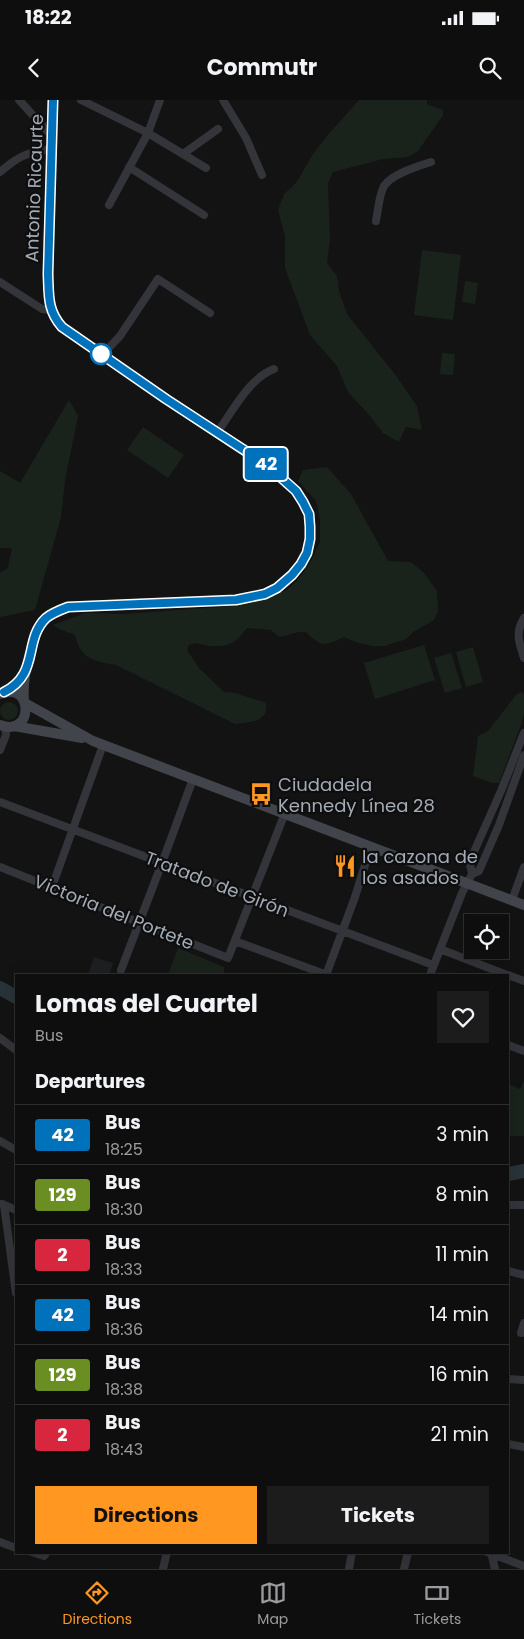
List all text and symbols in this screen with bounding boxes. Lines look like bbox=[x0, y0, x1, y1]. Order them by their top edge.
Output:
text: 18:22 bbox=[25, 4, 72, 31]
text: Commutr bbox=[207, 52, 317, 83]
icon: back bbox=[20, 54, 48, 82]
icon: search bbox=[476, 54, 504, 82]
street label: Antonio Ricaurte bbox=[19, 113, 49, 263]
unlabelled marker bbox=[90, 343, 112, 365]
line badge: 42 bbox=[244, 448, 288, 480]
text: 42 bbox=[255, 451, 277, 476]
place label: Ciudadela Kennedy Línea 28 bbox=[278, 772, 435, 818]
bus stop icon: Ciudadela Kennedy Línea 28 bbox=[248, 781, 274, 807]
place label: la cazona de los asados bbox=[362, 844, 478, 890]
street label: Tratado de Girón bbox=[141, 845, 293, 923]
restaurant icon: la cazona de los asados bbox=[332, 853, 358, 879]
street label: Victoria del Portete bbox=[30, 869, 198, 955]
map controls bbox=[464, 914, 509, 959]
button: locate bbox=[464, 914, 509, 959]
text: Lomas del Cuartel bbox=[35, 987, 258, 1020]
button: heart bbox=[437, 991, 489, 1043]
text: Bus bbox=[35, 1024, 63, 1047]
text: Departures bbox=[35, 1068, 145, 1095]
text: Bus bbox=[105, 1109, 141, 1136]
text: 3 min bbox=[436, 1121, 489, 1148]
text: 42 bbox=[51, 1122, 74, 1147]
text: 18:25 bbox=[105, 1138, 143, 1161]
text: Bus bbox=[105, 1169, 141, 1196]
text: 8 min bbox=[436, 1181, 489, 1208]
text: 129 bbox=[48, 1182, 77, 1207]
text: 18:30 bbox=[105, 1198, 143, 1221]
text: Bus bbox=[105, 1229, 141, 1256]
text: 11 min bbox=[435, 1241, 489, 1268]
text: 2 bbox=[57, 1242, 68, 1267]
text: 18:33 bbox=[105, 1258, 142, 1281]
text: Bus bbox=[105, 1289, 141, 1316]
text: 14 min bbox=[429, 1301, 489, 1328]
text: 42 bbox=[51, 1302, 74, 1327]
text: 18:36 bbox=[105, 1318, 143, 1341]
text: Bus bbox=[105, 1349, 141, 1376]
text: 16 min bbox=[429, 1361, 489, 1388]
text: 129 bbox=[48, 1362, 77, 1387]
text: 18:38 bbox=[105, 1378, 143, 1401]
text: Bus bbox=[105, 1409, 141, 1436]
text: 21 min bbox=[431, 1421, 489, 1448]
text: 2 bbox=[57, 1422, 68, 1447]
text: 18:43 bbox=[105, 1438, 143, 1461]
button: Directions bbox=[35, 1486, 257, 1544]
button: Tickets bbox=[267, 1486, 489, 1544]
tab: Directions bbox=[63, 1579, 132, 1630]
tab: Map bbox=[257, 1579, 288, 1630]
tab: Tickets bbox=[414, 1579, 461, 1630]

